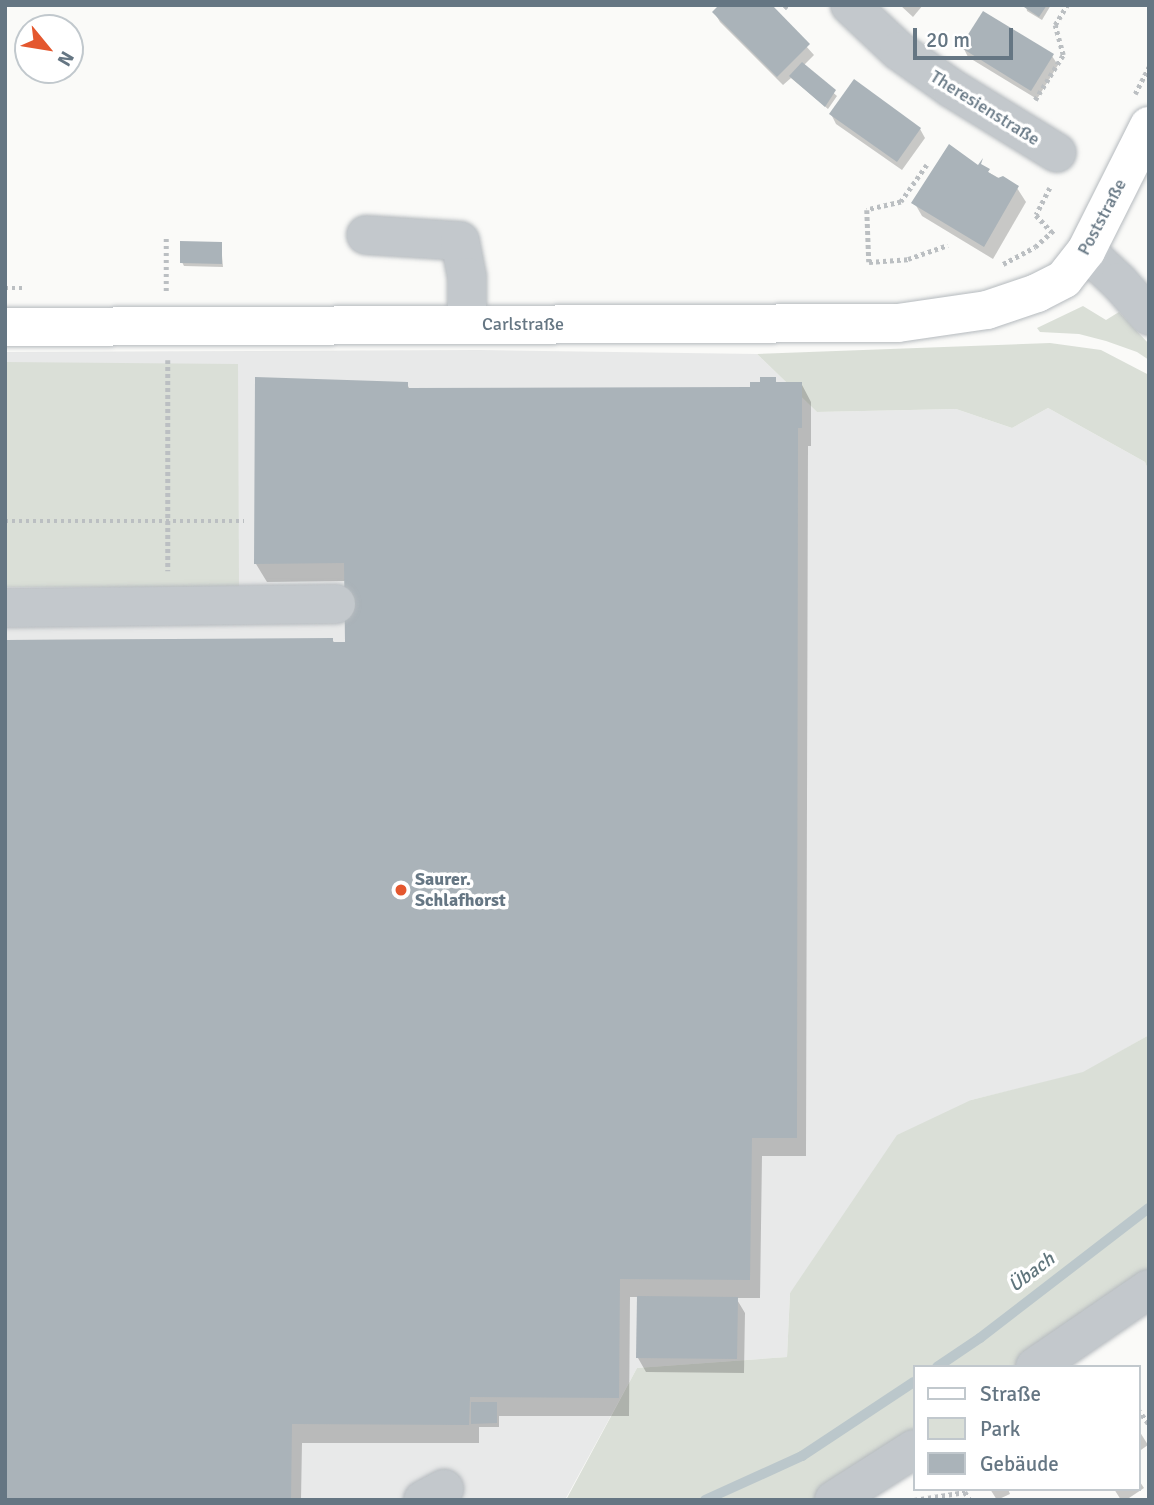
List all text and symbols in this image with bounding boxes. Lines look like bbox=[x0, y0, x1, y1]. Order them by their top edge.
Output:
north arrow bbox=[14, 14, 84, 84]
scale bar bbox=[916, 14, 1016, 58]
text: 20 m bbox=[926, 27, 970, 53]
text: N bbox=[52, 47, 79, 70]
street label: Theresienstraße bbox=[926, 66, 1044, 150]
street label: Poststraße bbox=[1073, 175, 1131, 259]
street label: Carlstraße bbox=[482, 313, 564, 335]
place label: Saurer. Schlafhorst bbox=[415, 869, 506, 912]
marker: Saurer. Schlafhorst bbox=[393, 882, 409, 898]
water label: Übach bbox=[1005, 1248, 1059, 1298]
legend bbox=[912, 1365, 1140, 1491]
text: Straße bbox=[980, 1381, 1041, 1407]
text: Park bbox=[980, 1416, 1020, 1442]
text: Gebäude bbox=[980, 1451, 1059, 1477]

